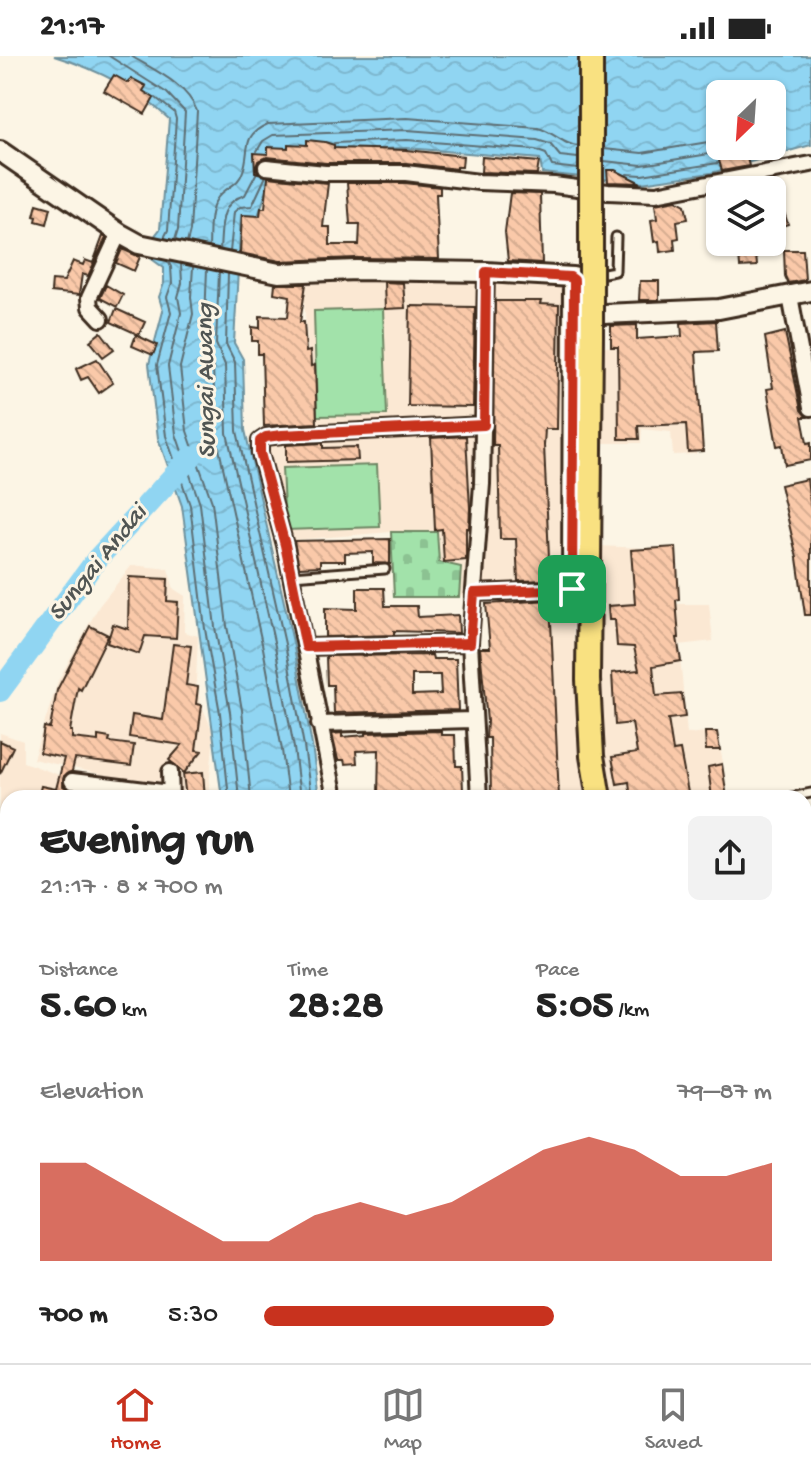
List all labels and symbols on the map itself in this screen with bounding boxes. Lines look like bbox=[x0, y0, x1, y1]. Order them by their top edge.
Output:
north arrow bbox=[706, 80, 786, 160]
water label: Sungai Awang bbox=[191, 301, 225, 459]
water label: Sungai Andai bbox=[43, 497, 157, 628]
pin bbox=[538, 555, 606, 623]

